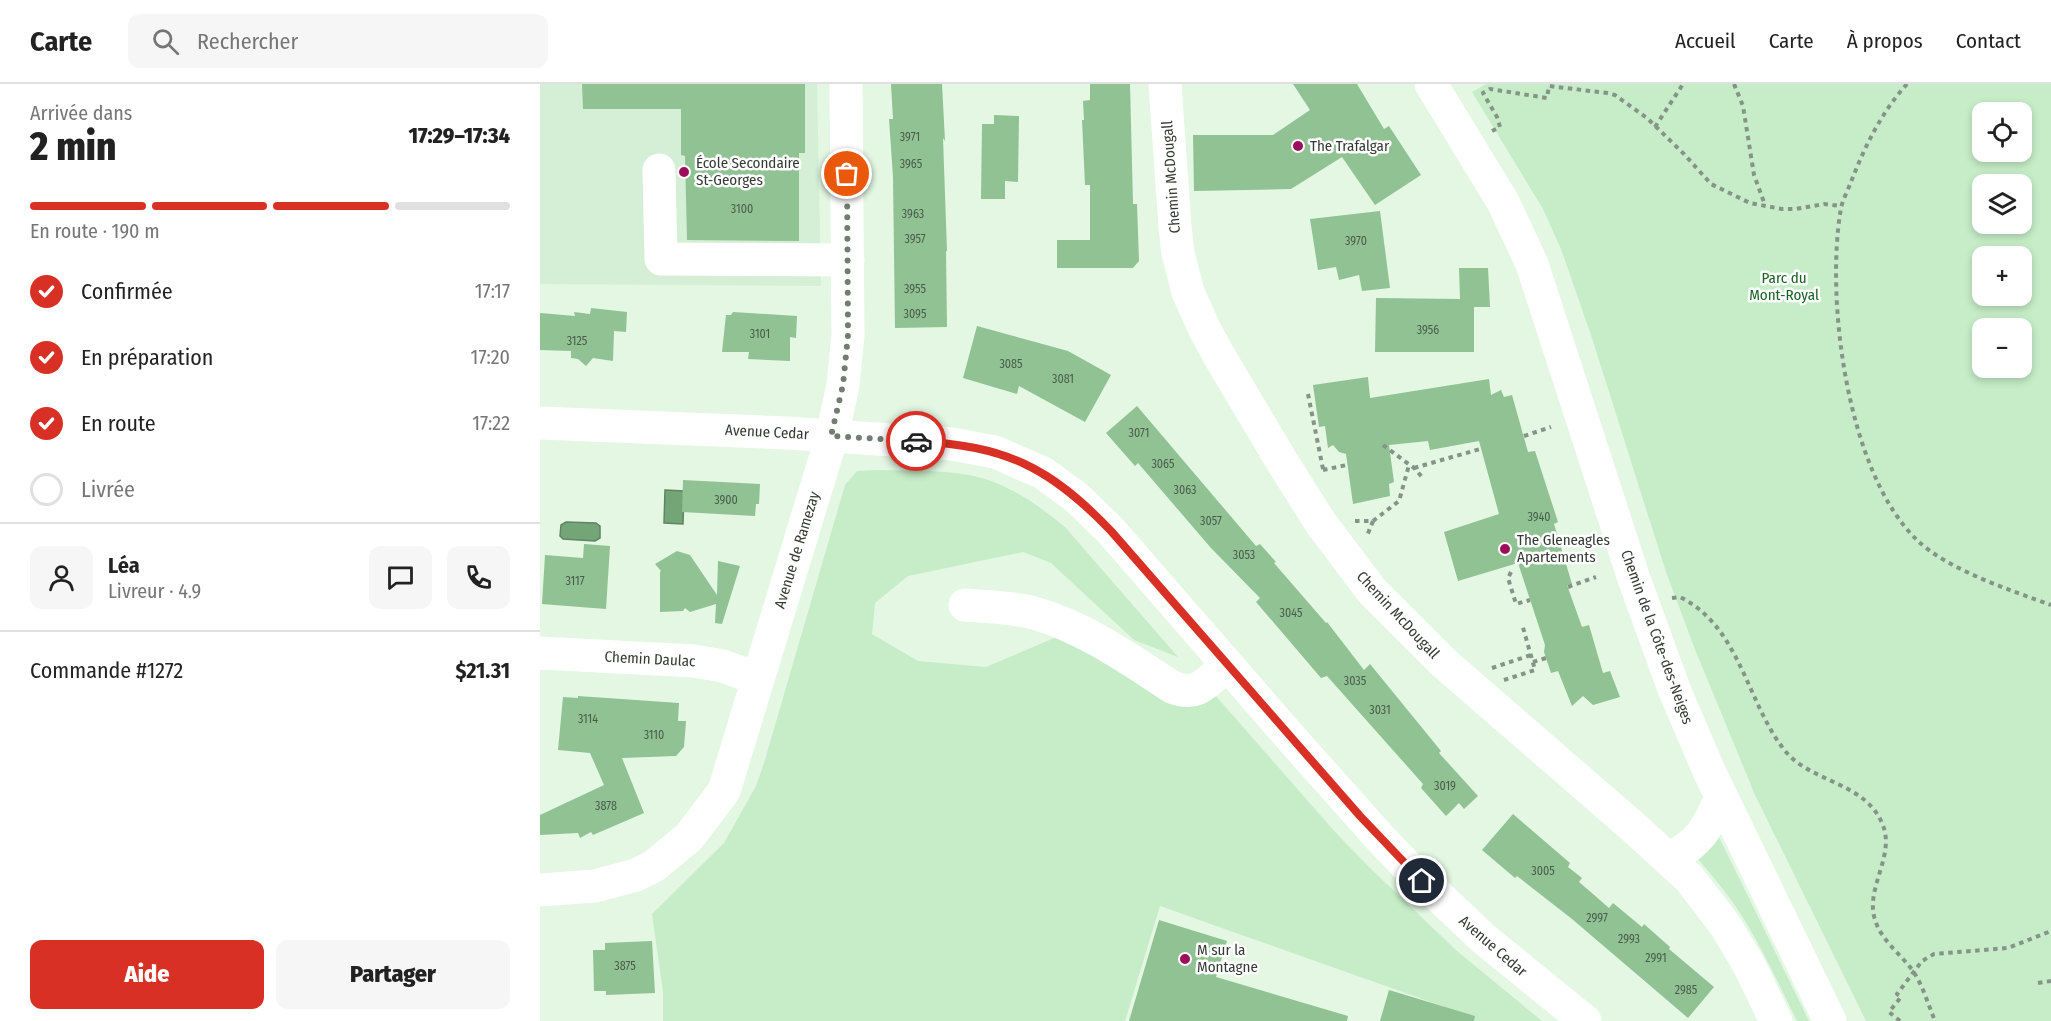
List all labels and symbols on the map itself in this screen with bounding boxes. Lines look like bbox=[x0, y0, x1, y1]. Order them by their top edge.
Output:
street label: Chemin McDougall bbox=[1158, 120, 1184, 234]
house number: 3971 bbox=[900, 130, 920, 144]
place label: The Trafalgar bbox=[1310, 137, 1390, 155]
marker: The Trafalgar bbox=[1291, 139, 1305, 153]
pin bbox=[821, 148, 872, 199]
place label: École Secondaire St-Georges bbox=[696, 154, 800, 189]
house number: 3965 bbox=[900, 157, 923, 171]
marker: École Secondaire St-Georges bbox=[677, 165, 691, 179]
house number: 3100 bbox=[731, 202, 753, 216]
house number: 3963 bbox=[902, 207, 924, 221]
house number: 3957 bbox=[904, 232, 926, 246]
house number: 3970 bbox=[1345, 234, 1367, 248]
park label: Parc du Mont-Royal bbox=[1749, 269, 1819, 304]
house number: 3955 bbox=[904, 282, 927, 296]
house number: 3095 bbox=[904, 307, 927, 321]
house number: 3956 bbox=[1417, 323, 1439, 337]
house number: 3101 bbox=[750, 327, 770, 341]
house number: 3125 bbox=[567, 334, 588, 348]
house number: 3085 bbox=[999, 357, 1023, 371]
house number: 3081 bbox=[1052, 372, 1074, 386]
courier bbox=[886, 411, 946, 471]
street label: Avenue Cedar bbox=[725, 421, 810, 443]
house number: 3071 bbox=[1129, 426, 1149, 440]
house number: 3065 bbox=[1151, 457, 1175, 471]
house number: 3063 bbox=[1174, 483, 1196, 497]
street label: Avenue de Ramezay bbox=[771, 489, 823, 611]
house number: 3900 bbox=[714, 493, 738, 507]
house number: 3940 bbox=[1527, 510, 1551, 524]
house number: 3057 bbox=[1200, 514, 1222, 528]
place label: The Gleneagles Apartements bbox=[1517, 531, 1610, 566]
marker: The Gleneagles Apartements bbox=[1498, 542, 1512, 556]
street label: Chemin de la Côte-des-Neiges bbox=[1617, 547, 1697, 727]
house number: 3053 bbox=[1233, 548, 1255, 562]
street label: Chemin McDougall bbox=[1353, 568, 1443, 662]
house number: 3117 bbox=[565, 574, 585, 588]
house number: 3045 bbox=[1280, 606, 1303, 620]
street label: Chemin Daulac bbox=[604, 648, 696, 670]
house number: 3035 bbox=[1344, 674, 1367, 688]
house number: 3031 bbox=[1369, 703, 1391, 717]
house number: 3114 bbox=[578, 712, 598, 726]
house number: 3110 bbox=[644, 728, 664, 742]
house number: 3019 bbox=[1434, 779, 1456, 793]
house number: 3878 bbox=[595, 799, 617, 813]
pin bbox=[1396, 855, 1447, 906]
house number: 3005 bbox=[1531, 864, 1555, 878]
house number: 2997 bbox=[1586, 911, 1608, 925]
street label: Avenue Cedar bbox=[1455, 912, 1531, 981]
house number: 2993 bbox=[1618, 932, 1640, 946]
place label: M sur la Montagne bbox=[1197, 941, 1258, 976]
house number: 2991 bbox=[1645, 951, 1667, 965]
marker: M sur la Montagne bbox=[1178, 952, 1192, 966]
house number: 3875 bbox=[614, 959, 636, 973]
house number: 2985 bbox=[1675, 983, 1698, 997]

